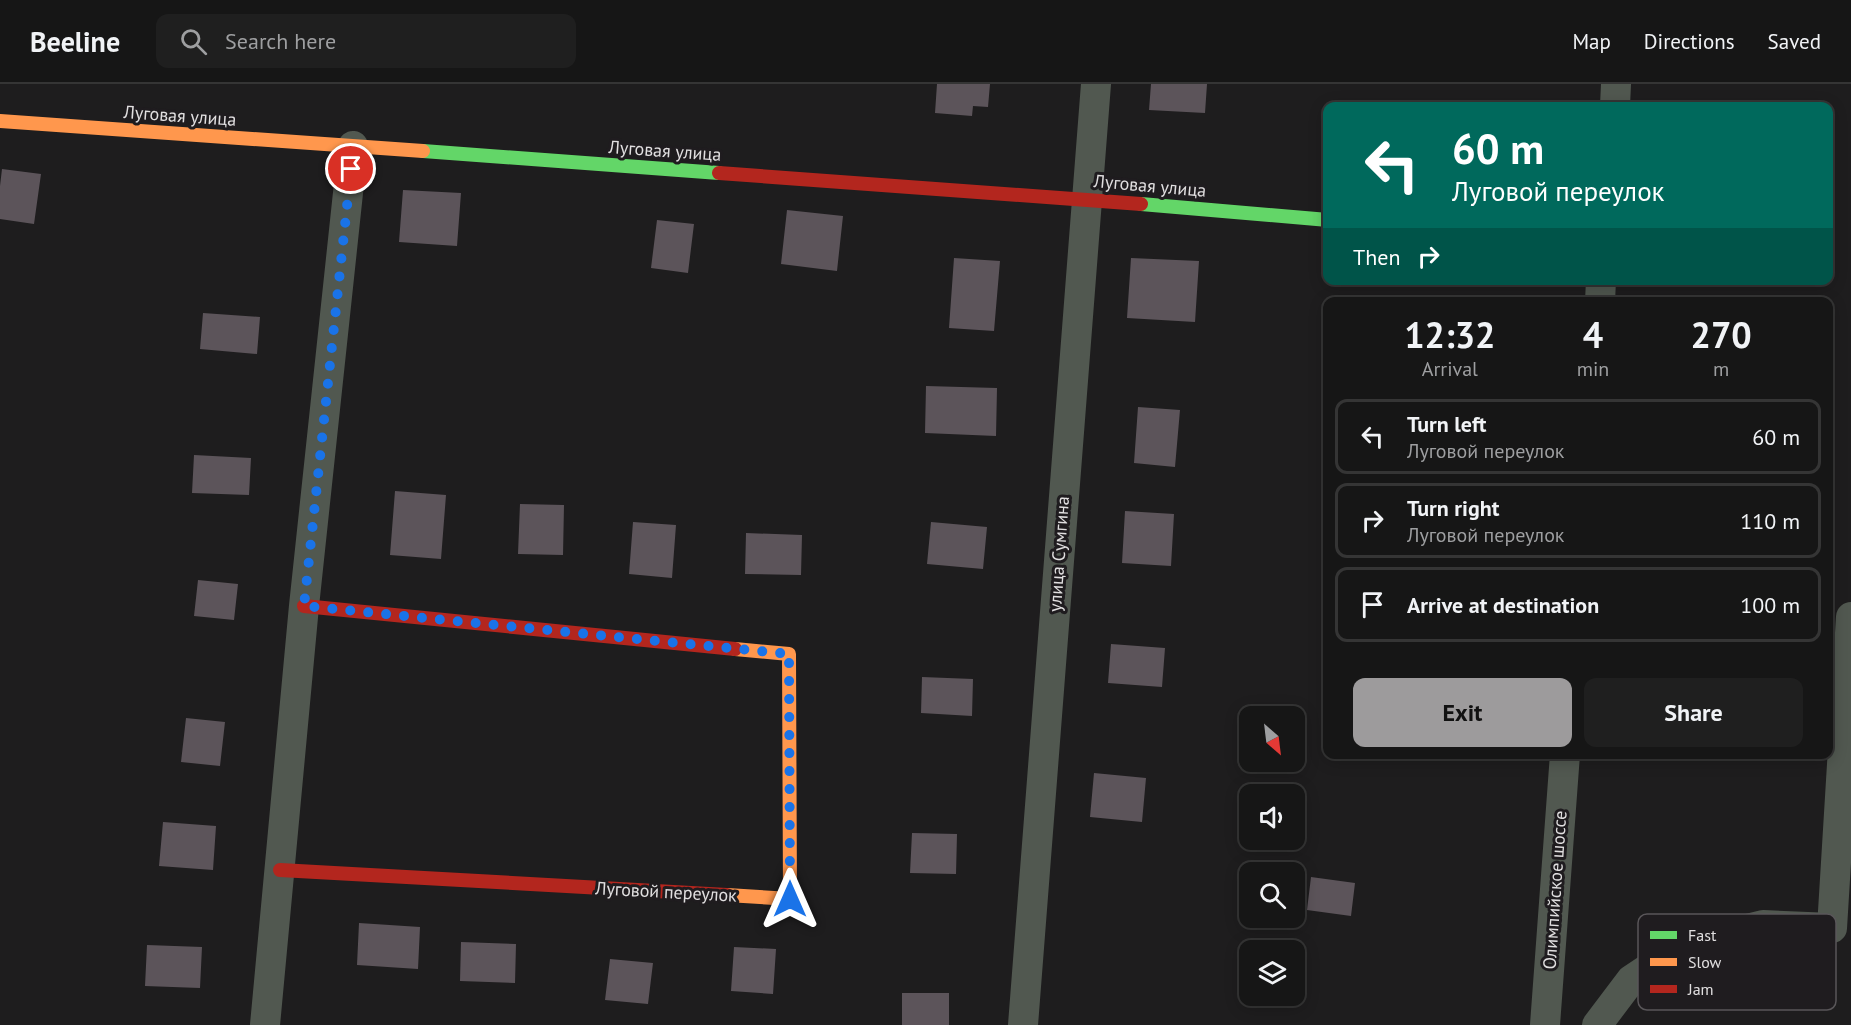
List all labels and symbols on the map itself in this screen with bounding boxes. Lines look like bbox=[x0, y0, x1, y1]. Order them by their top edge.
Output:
street label: Луговая улица bbox=[122, 100, 237, 131]
street label: Луговая улица bbox=[607, 135, 722, 166]
pin bbox=[325, 143, 376, 194]
street label: Луговая улица bbox=[1092, 169, 1207, 202]
street label: улица Сумгина bbox=[1043, 495, 1074, 613]
north arrow bbox=[1239, 706, 1305, 772]
street label: Олимпийское шоссе bbox=[1537, 810, 1572, 970]
position arrow bbox=[758, 867, 822, 931]
street label: Луговой переулок bbox=[594, 876, 738, 907]
legend bbox=[1638, 914, 1836, 1010]
text: Fast bbox=[1688, 925, 1717, 945]
text: Slow bbox=[1688, 952, 1722, 972]
text: Jam bbox=[1687, 979, 1714, 999]

